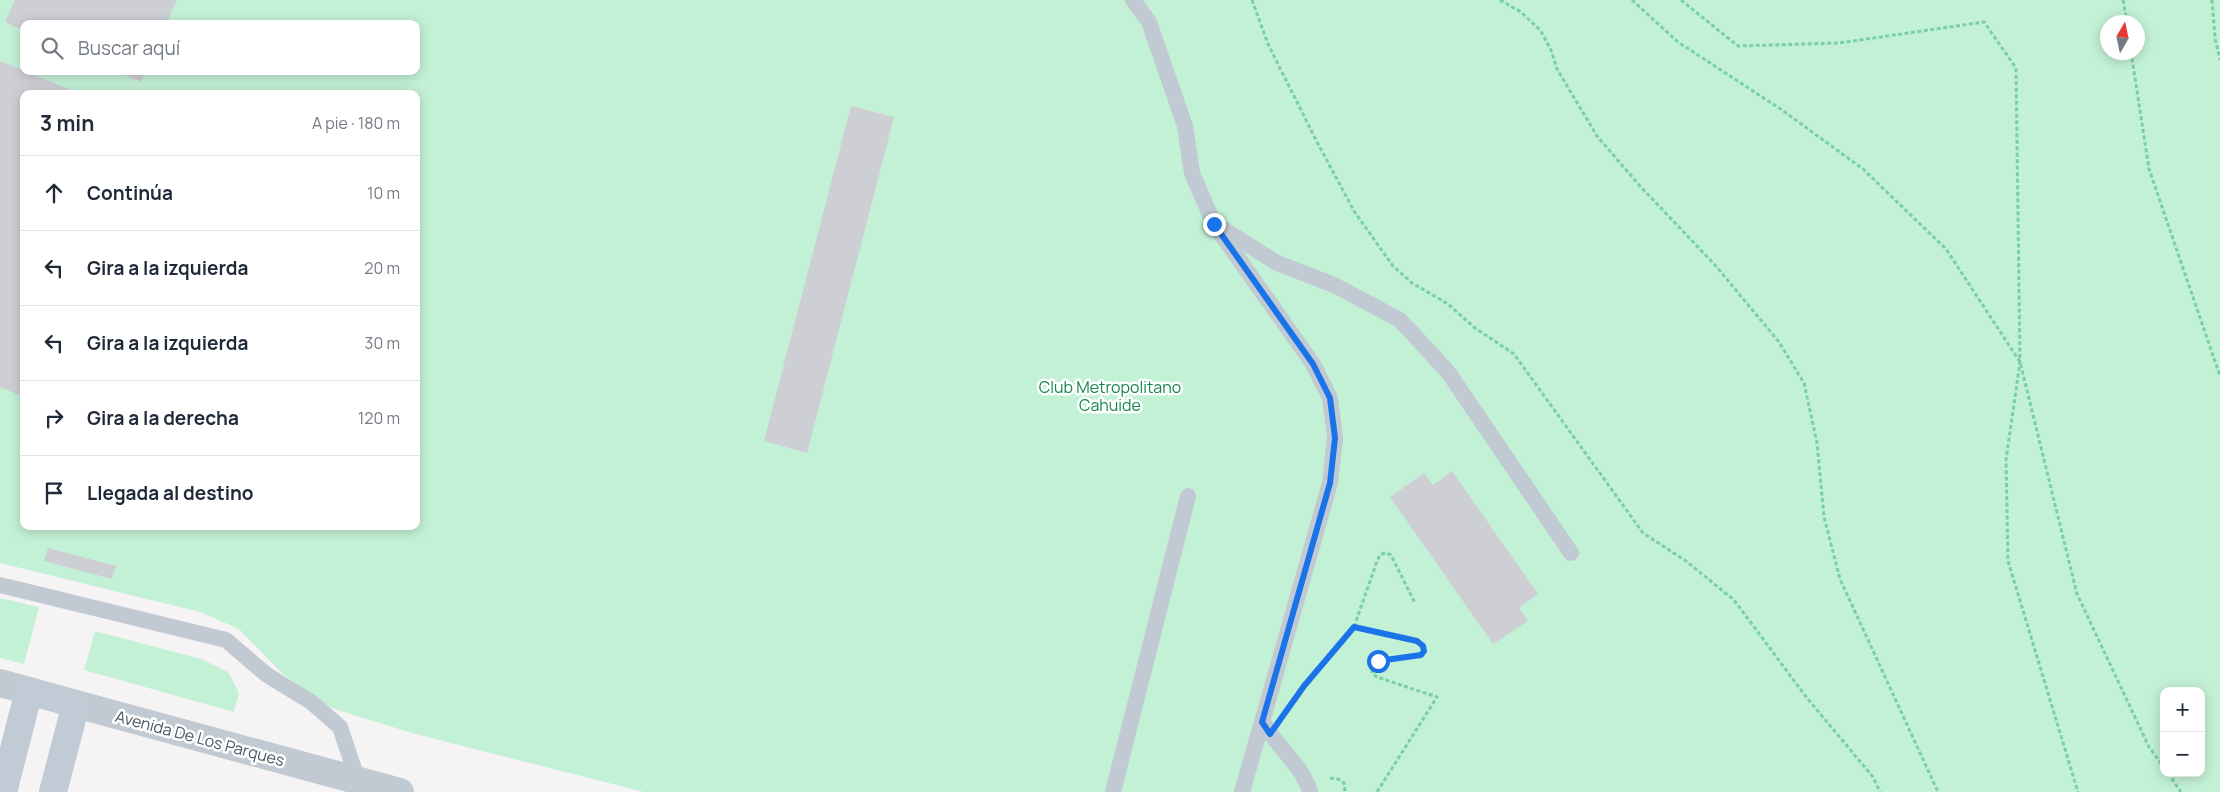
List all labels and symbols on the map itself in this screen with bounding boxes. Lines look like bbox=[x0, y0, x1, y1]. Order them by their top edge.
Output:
north arrow bbox=[2100, 15, 2145, 60]
route end bbox=[1203, 213, 1226, 236]
park label: Club Metropolitano Cahuide bbox=[1039, 376, 1181, 416]
route start bbox=[1367, 650, 1390, 673]
street label: Avenida De Los Parques bbox=[113, 705, 287, 771]

